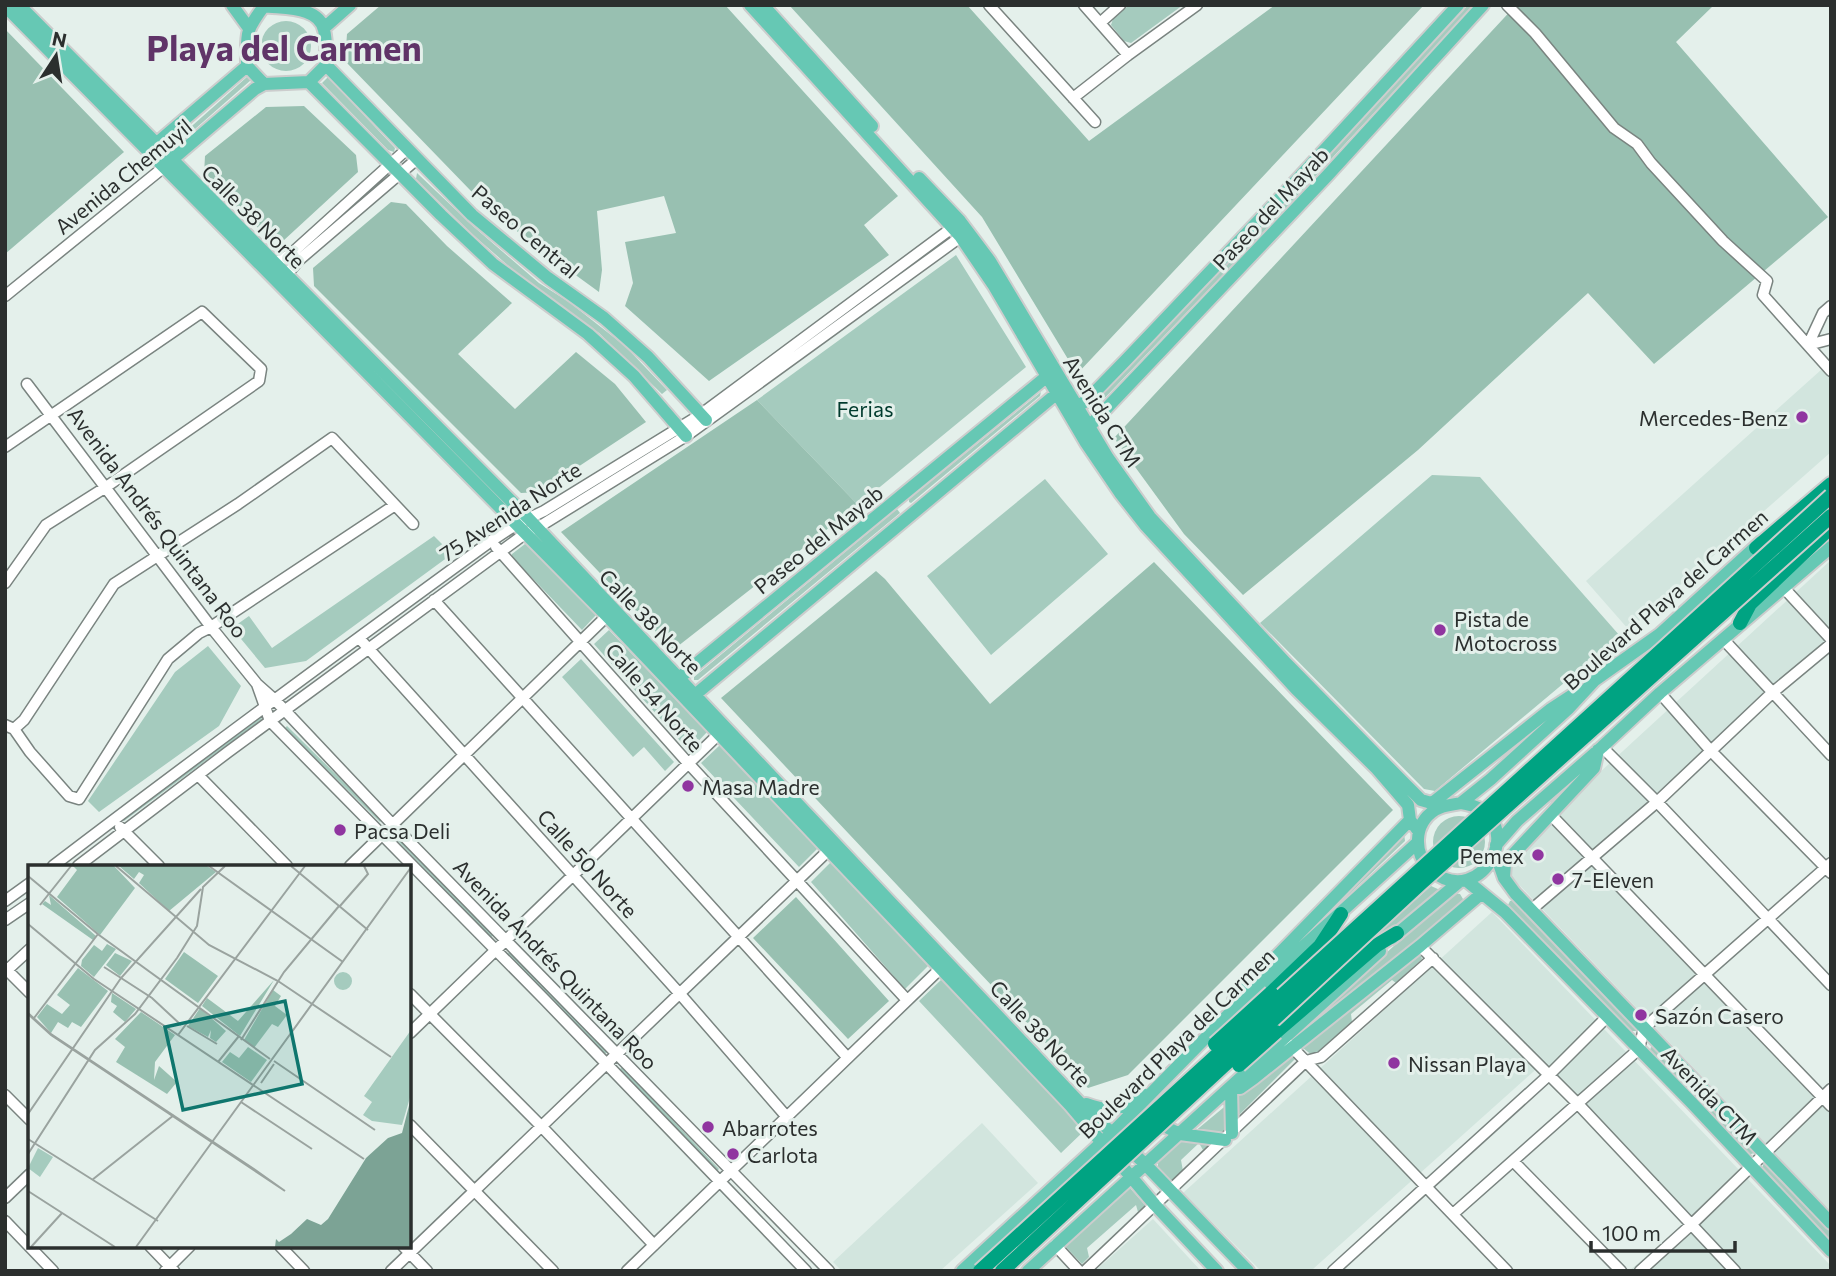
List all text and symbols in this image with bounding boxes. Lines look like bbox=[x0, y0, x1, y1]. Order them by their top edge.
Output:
north arrow bbox=[21, 21, 91, 91]
district label: Playa del Carmen bbox=[146, 25, 422, 68]
text: N bbox=[50, 26, 69, 52]
street label: Avenida Chemuyil bbox=[50, 113, 196, 239]
street label: Paseo del Mayab bbox=[1207, 141, 1333, 275]
street label: Calle 38 Norte bbox=[197, 159, 311, 273]
street label: Paseo Central bbox=[467, 179, 585, 283]
street label: Avenida CTM bbox=[1059, 351, 1147, 471]
park label: Ferias bbox=[837, 396, 894, 421]
street label: Avenida Andrés Quintana Roo bbox=[63, 402, 253, 642]
place label: Mercedes-Benz bbox=[1639, 405, 1788, 430]
marker: Mercedes-Benz bbox=[1794, 409, 1810, 425]
street label: 75 Avenida Norte bbox=[435, 456, 585, 566]
street label: Paseo del Mayab bbox=[748, 479, 888, 599]
street label: Boulevard Playa del Carmen bbox=[1558, 503, 1772, 695]
street label: Calle 38 Norte bbox=[595, 563, 707, 679]
place label: Pista de Motocross bbox=[1454, 606, 1557, 655]
marker: Pista de Motocross bbox=[1432, 622, 1448, 638]
street label: Calle 54 Norte bbox=[601, 637, 709, 757]
place label: Masa Madre bbox=[702, 774, 820, 799]
marker: Masa Madre bbox=[680, 778, 696, 794]
street label: Calle 50 Norte bbox=[533, 804, 643, 922]
place label: Pacsa Deli bbox=[354, 818, 450, 843]
marker: Pacsa Deli bbox=[332, 822, 348, 838]
place label: Pemex bbox=[1460, 843, 1524, 868]
marker: Pemex bbox=[1530, 847, 1546, 863]
street label: Avenida Andrés Quintana Roo bbox=[449, 854, 663, 1074]
inset map bbox=[28, 865, 411, 1248]
place label: 7-Eleven bbox=[1572, 867, 1654, 892]
marker: 7-Eleven bbox=[1550, 871, 1566, 887]
street label: Boulevard Playa del Carmen bbox=[1073, 943, 1279, 1143]
street label: Calle 38 Norte bbox=[985, 975, 1097, 1091]
place label: Sazón Casero bbox=[1655, 1003, 1784, 1028]
marker: Sazón Casero bbox=[1633, 1007, 1649, 1023]
street label: Avenida CTM bbox=[1657, 1041, 1763, 1149]
place label: Nissan Playa bbox=[1408, 1051, 1526, 1076]
marker: Nissan Playa bbox=[1386, 1055, 1402, 1071]
place label: Abarrotes bbox=[722, 1115, 818, 1140]
marker: Abarrotes bbox=[700, 1119, 716, 1135]
place label: Carlota bbox=[747, 1142, 818, 1167]
marker: Carlota bbox=[725, 1146, 741, 1162]
scale bar bbox=[1591, 1210, 1734, 1254]
text: 100 m bbox=[1602, 1220, 1661, 1245]

